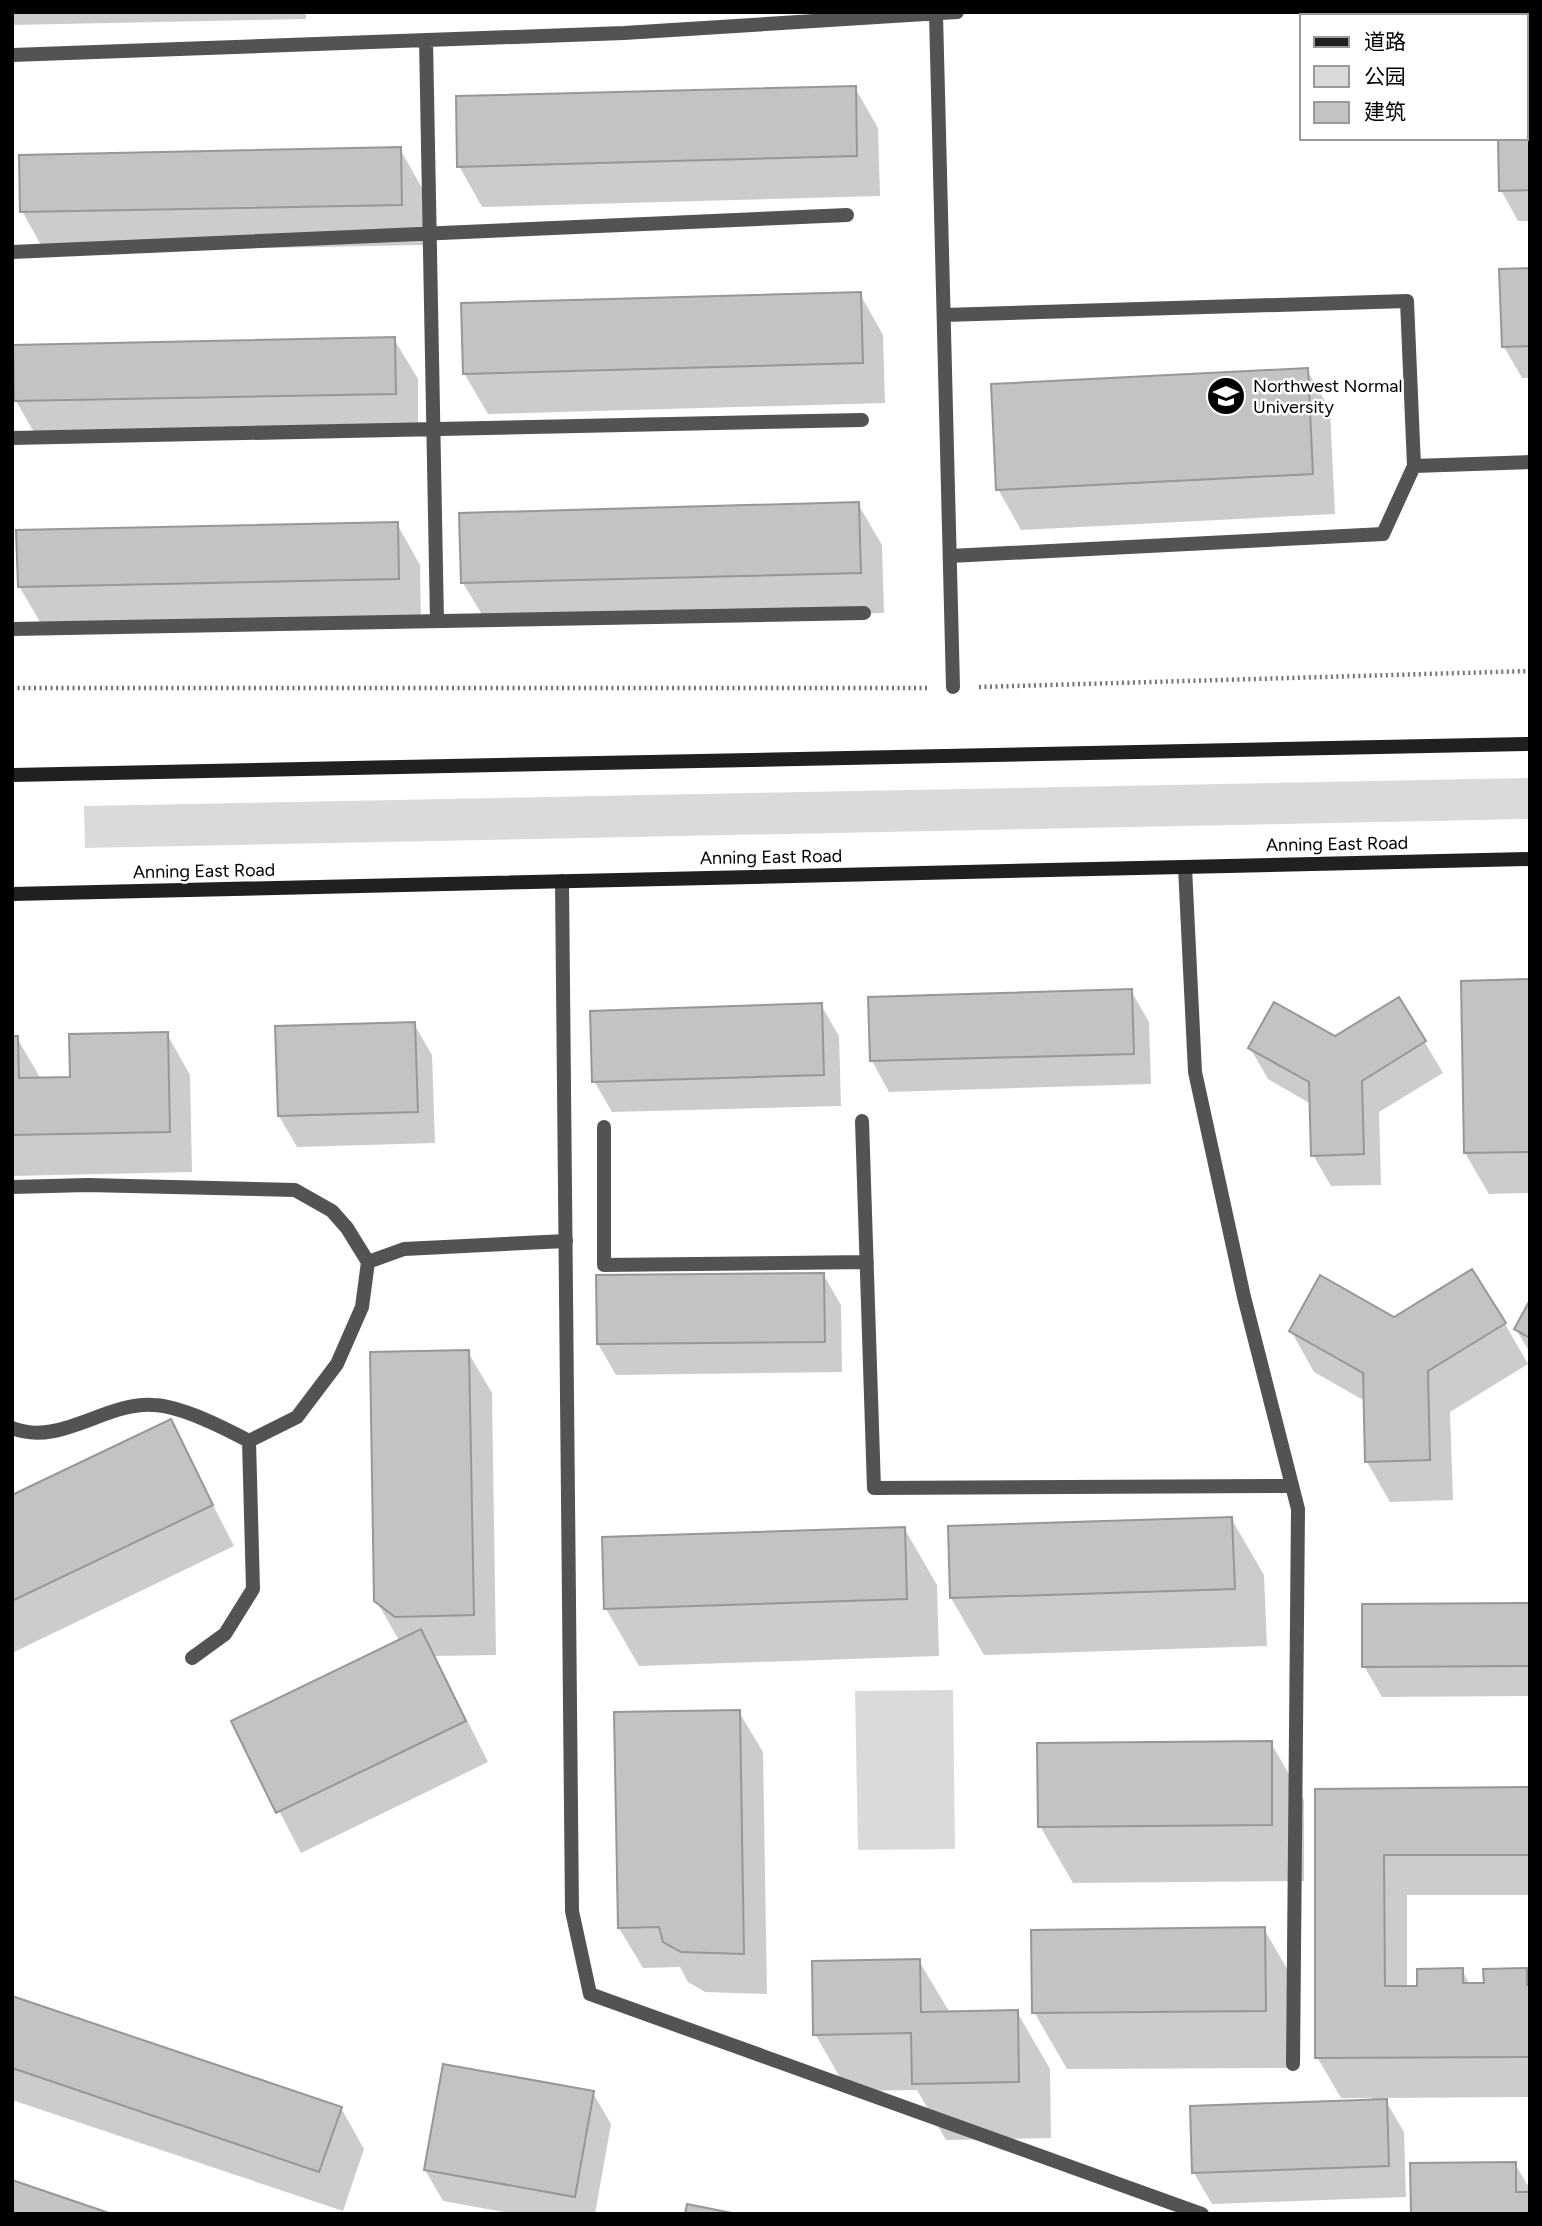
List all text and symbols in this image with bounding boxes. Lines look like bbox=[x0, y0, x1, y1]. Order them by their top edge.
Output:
legend bbox=[1300, 14, 1528, 140]
text: 道路 bbox=[1364, 29, 1406, 54]
text: 公园 bbox=[1364, 64, 1406, 89]
text: 建筑 bbox=[1364, 99, 1406, 124]
school or university icon: Northwest Normal University bbox=[1205, 375, 1247, 417]
place label: Northwest Normal University bbox=[1253, 375, 1402, 418]
street label: Anning East Road bbox=[1266, 832, 1408, 856]
street label: Anning East Road bbox=[700, 845, 842, 869]
street label: Anning East Road bbox=[133, 859, 275, 883]

